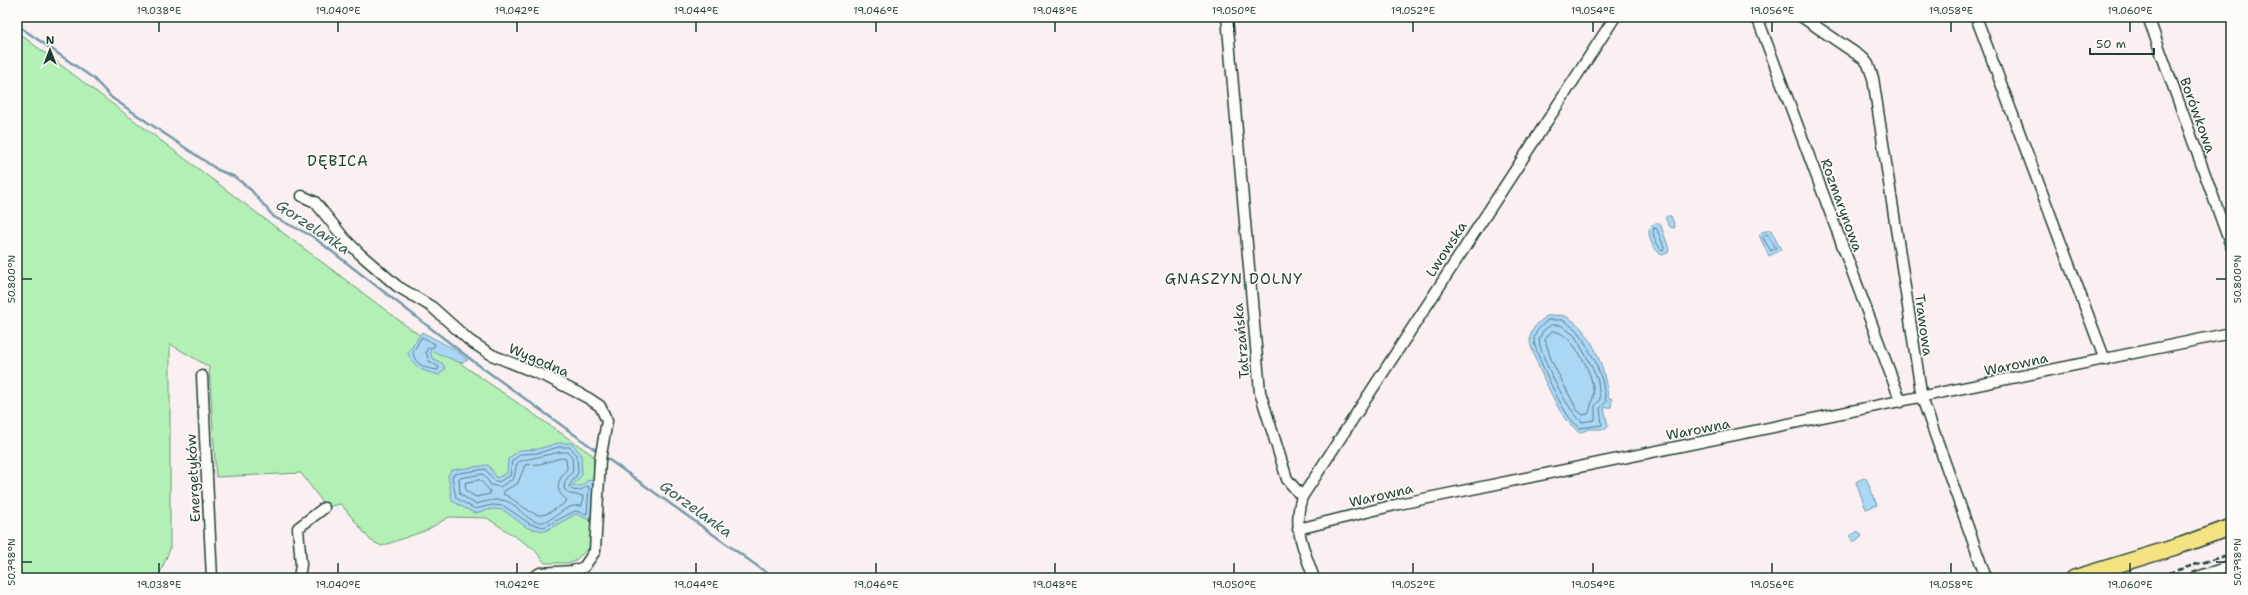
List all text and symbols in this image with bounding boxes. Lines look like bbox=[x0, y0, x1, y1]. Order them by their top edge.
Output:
text: 19.038°E bbox=[137, 4, 181, 17]
text: 19.040°E bbox=[316, 4, 360, 17]
text: 19.042°E bbox=[495, 4, 539, 17]
text: 19.044°E bbox=[674, 4, 718, 17]
text: 19.046°E bbox=[854, 4, 898, 17]
text: 19.048°E bbox=[1033, 4, 1077, 17]
text: 19.050°E bbox=[1212, 4, 1256, 17]
text: 19.052°E bbox=[1391, 4, 1435, 17]
text: 19.054°E bbox=[1571, 4, 1615, 17]
text: 19.056°E bbox=[1750, 4, 1794, 17]
text: 19.058°E bbox=[1929, 4, 1973, 17]
text: 19.060°E bbox=[2108, 4, 2152, 17]
north arrow bbox=[30, 30, 70, 70]
scale bar bbox=[2090, 30, 2154, 56]
text: N bbox=[46, 33, 55, 48]
text: 50 m bbox=[2096, 36, 2126, 52]
street label: Borówkowa bbox=[2176, 75, 2220, 156]
district label: DĘBICA bbox=[307, 151, 369, 171]
street label: Rozmarynowa bbox=[1817, 156, 1867, 254]
water label: Gorzelanka bbox=[272, 195, 354, 259]
street label: Lwowska bbox=[1421, 218, 1471, 280]
text: 50.800°N bbox=[5, 255, 18, 303]
text: 50.800°N bbox=[2231, 255, 2244, 303]
district label: GNASZYN DOLNY bbox=[1165, 269, 1303, 289]
street label: Trawowa bbox=[1911, 293, 1937, 357]
street label: Tatrzańska bbox=[1229, 302, 1253, 380]
street label: Wygodna bbox=[506, 339, 572, 381]
street label: Warowna bbox=[1982, 348, 2050, 380]
street label: Warowna bbox=[1664, 414, 1732, 444]
street label: Energetyków bbox=[182, 433, 204, 523]
water label: Gorzelanka bbox=[656, 476, 736, 542]
street label: Warowna bbox=[1347, 479, 1415, 511]
text: 50.798°N bbox=[5, 538, 18, 586]
text: 50.798°N bbox=[2231, 538, 2244, 586]
text: 19.038°E bbox=[137, 578, 181, 591]
text: 19.040°E bbox=[316, 578, 360, 591]
text: 19.042°E bbox=[495, 578, 539, 591]
text: 19.044°E bbox=[674, 578, 718, 591]
text: 19.046°E bbox=[854, 578, 898, 591]
text: 19.048°E bbox=[1033, 578, 1077, 591]
text: 19.050°E bbox=[1212, 578, 1256, 591]
text: 19.052°E bbox=[1391, 578, 1435, 591]
text: 19.054°E bbox=[1571, 578, 1615, 591]
text: 19.056°E bbox=[1750, 578, 1794, 591]
text: 19.058°E bbox=[1929, 578, 1973, 591]
text: 19.060°E bbox=[2108, 578, 2152, 591]

